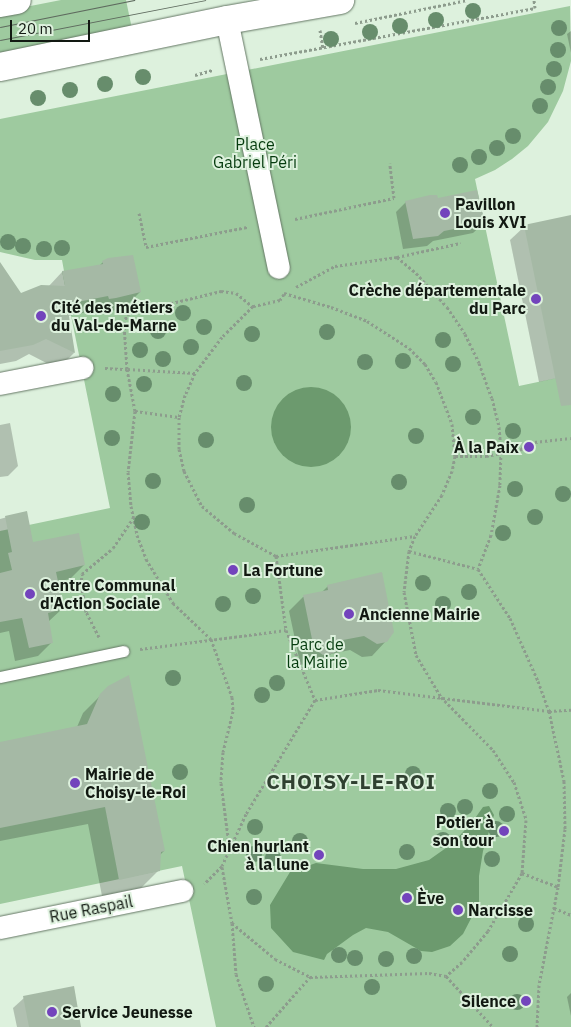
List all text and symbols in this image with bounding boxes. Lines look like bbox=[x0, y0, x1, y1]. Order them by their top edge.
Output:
scale bar bbox=[12, 10, 92, 42]
text: 20 m bbox=[18, 19, 53, 38]
park label: Place Gabriel Péri bbox=[213, 134, 297, 172]
place label: Pavillon Louis XVI bbox=[455, 194, 526, 232]
marker: Pavillon Louis XVI bbox=[439, 207, 451, 219]
place label: Crèche départementale du Parc bbox=[349, 280, 526, 318]
marker: Crèche départementale du Parc bbox=[530, 293, 542, 305]
place label: Cité des métiers du Val-de-Marne bbox=[51, 297, 177, 335]
marker: Cité des métiers du Val-de-Marne bbox=[35, 310, 47, 322]
place label: À la Paix bbox=[454, 437, 519, 457]
marker: À la Paix bbox=[523, 441, 535, 453]
place label: La Fortune bbox=[243, 560, 323, 580]
marker: La Fortune bbox=[227, 564, 239, 576]
place label: Centre Communal d'Action Sociale bbox=[40, 575, 175, 613]
marker: Centre Communal d'Action Sociale bbox=[24, 588, 36, 600]
place label: Ancienne Mairie bbox=[359, 604, 480, 624]
marker: Ancienne Mairie bbox=[343, 608, 355, 620]
park label: Parc de la Mairie bbox=[287, 634, 347, 672]
place label: Mairie de Choisy-le-Roi bbox=[85, 764, 186, 802]
district label: CHOISY-LE-ROI bbox=[265, 768, 437, 794]
marker: Mairie de Choisy-le-Roi bbox=[69, 777, 81, 789]
place label: Potier à son tour bbox=[433, 812, 494, 850]
marker: Potier à son tour bbox=[498, 825, 510, 837]
place label: Chien hurlant à la lune bbox=[207, 836, 309, 874]
marker: Chien hurlant à la lune bbox=[313, 849, 325, 861]
place label: Ève bbox=[417, 888, 444, 908]
street label: Rue Raspail bbox=[48, 892, 134, 926]
marker: Ève bbox=[401, 892, 413, 904]
place label: Narcisse bbox=[468, 900, 533, 920]
marker: Narcisse bbox=[452, 904, 464, 916]
place label: Silence bbox=[461, 991, 516, 1011]
marker: Silence bbox=[520, 995, 532, 1007]
place label: Service Jeunesse bbox=[62, 1002, 193, 1022]
marker: Service Jeunesse bbox=[46, 1006, 58, 1018]

